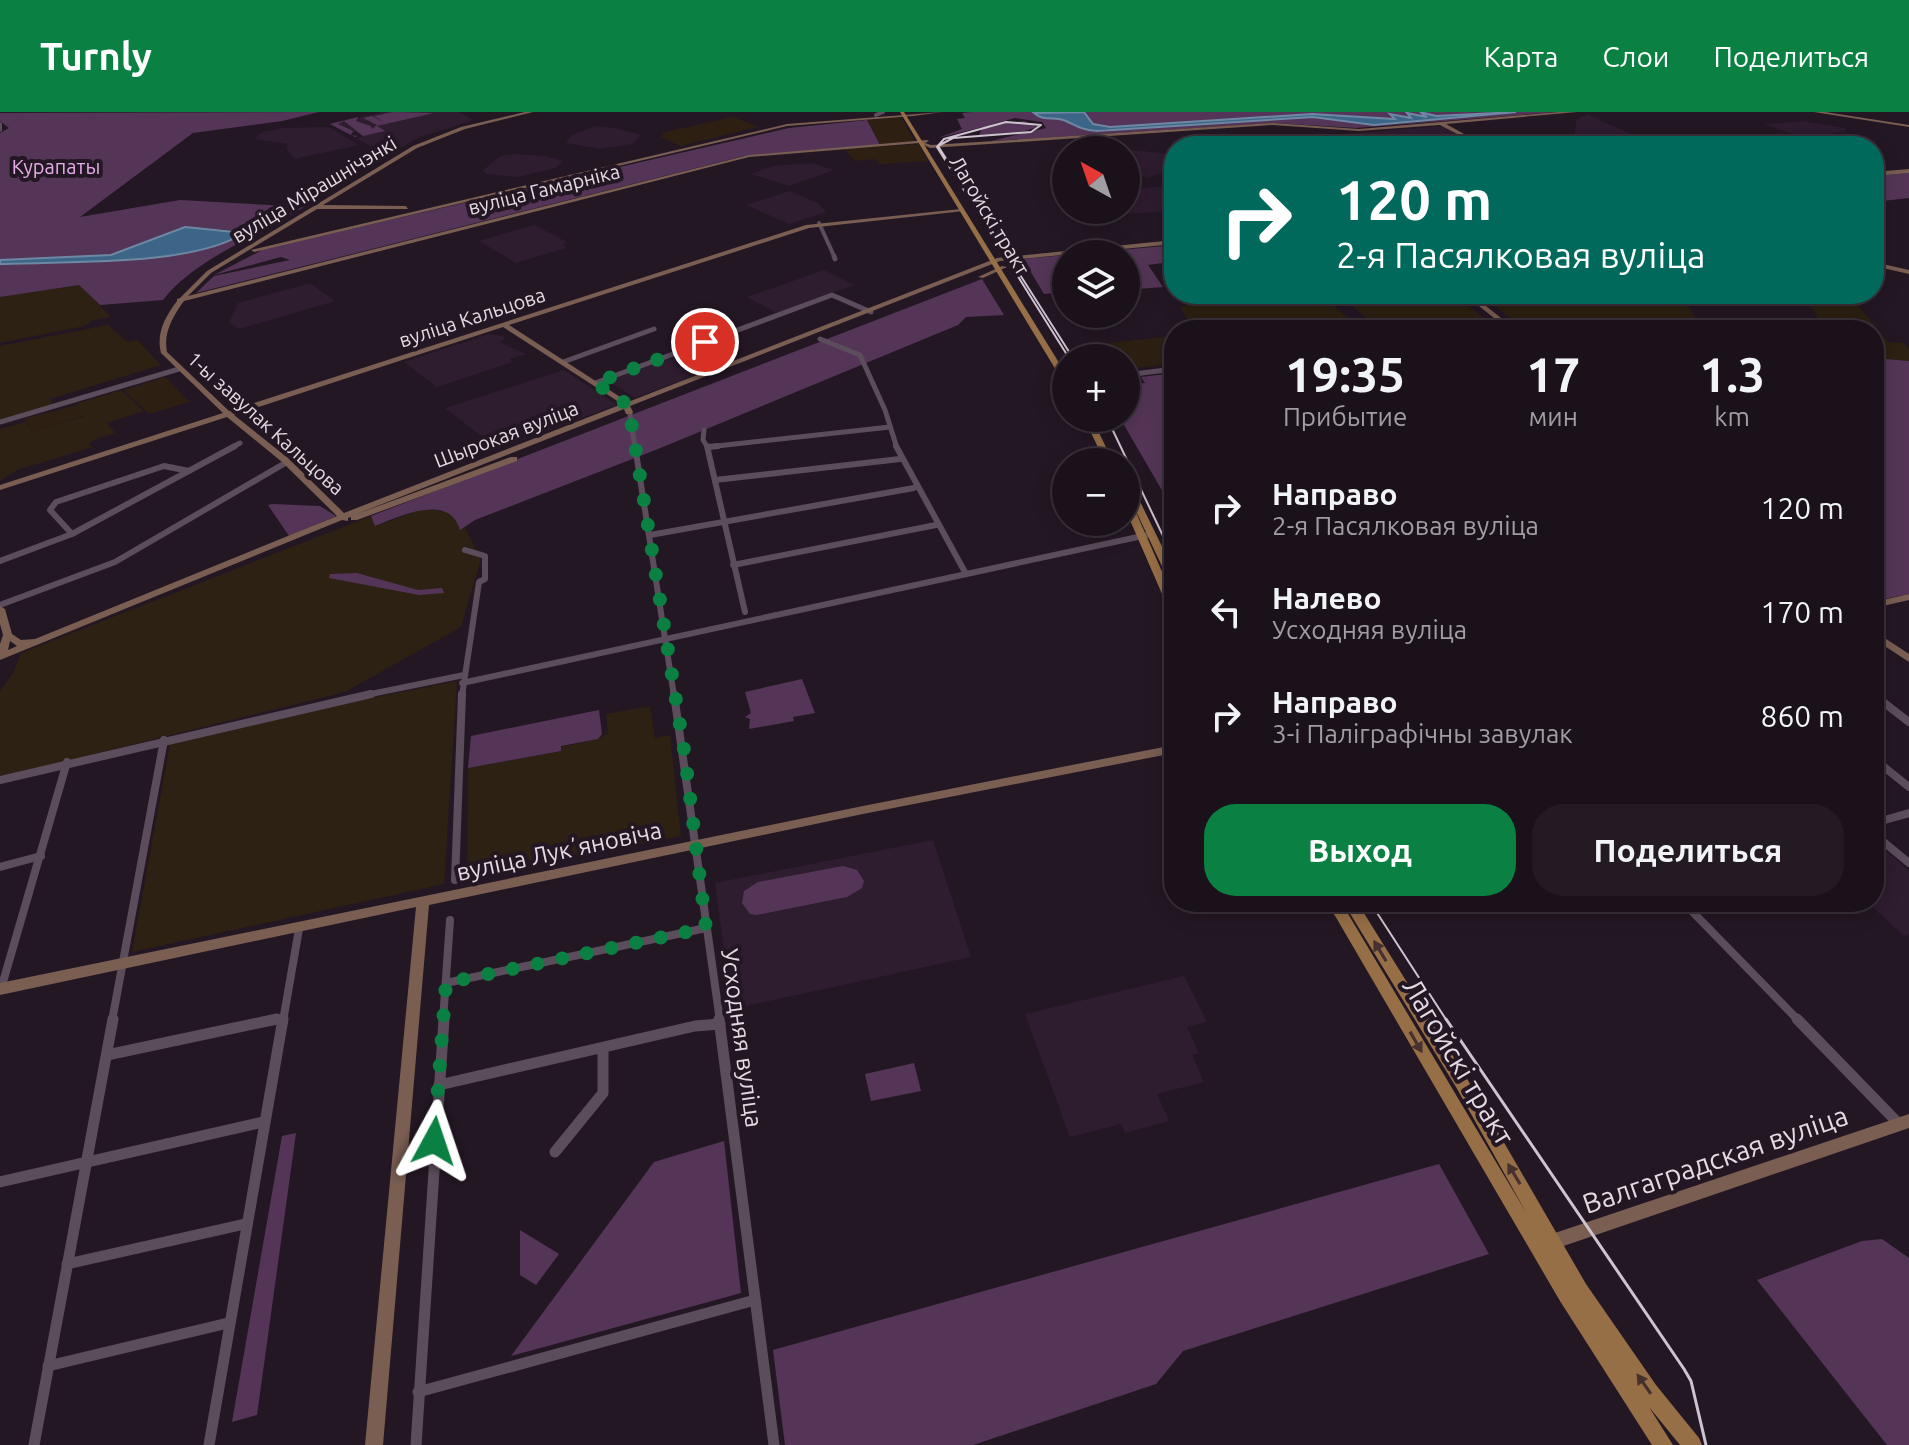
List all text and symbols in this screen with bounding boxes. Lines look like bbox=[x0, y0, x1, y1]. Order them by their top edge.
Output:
text: Turnly bbox=[40, 35, 152, 77]
text: Карта bbox=[1484, 41, 1558, 72]
text: Слои bbox=[1602, 41, 1669, 72]
text: Поделиться bbox=[1713, 41, 1869, 72]
street label: вуліца Мірашнічэнкі bbox=[228, 131, 400, 247]
north arrow bbox=[1052, 136, 1140, 224]
map controls bbox=[1052, 136, 1140, 536]
street label: Лагойскі тракт bbox=[945, 151, 1035, 279]
park label: Курапаты bbox=[12, 155, 100, 178]
street label: вуліца Гамарніка bbox=[466, 159, 622, 219]
icon: right bbox=[1204, 168, 1308, 272]
text: 120 m bbox=[1336, 168, 1492, 231]
text: 2-я Пасялковая вуліца bbox=[1336, 234, 1706, 275]
button: layers bbox=[1052, 240, 1140, 328]
street label: вуліца Кальцова bbox=[396, 282, 548, 352]
pin bbox=[671, 308, 739, 376]
icon: arrive bbox=[683, 320, 727, 364]
button: + bbox=[1052, 344, 1140, 432]
street label: 1-ы завулак Кальцова bbox=[183, 347, 349, 499]
text: 19:35 bbox=[1285, 347, 1405, 401]
text: 17 bbox=[1526, 347, 1580, 401]
text: 1.3 bbox=[1699, 347, 1765, 401]
street label: Шырокая вуліца bbox=[431, 396, 581, 472]
text: Прибытие bbox=[1283, 402, 1407, 431]
text: мин bbox=[1528, 402, 1578, 431]
text: km bbox=[1714, 402, 1750, 431]
button: − bbox=[1052, 448, 1140, 536]
text: Направо bbox=[1272, 477, 1398, 511]
icon: right bbox=[1204, 486, 1248, 530]
text: 120 m bbox=[1760, 491, 1844, 525]
text: 2-я Пасялковая вуліца bbox=[1272, 511, 1539, 540]
text: Налево bbox=[1272, 581, 1382, 615]
icon: left bbox=[1204, 590, 1248, 634]
text: 170 m bbox=[1760, 595, 1844, 629]
text: Усходняя вуліца bbox=[1272, 615, 1467, 644]
text: Направо bbox=[1272, 685, 1398, 719]
icon: right bbox=[1204, 694, 1248, 738]
text: 860 m bbox=[1760, 699, 1844, 733]
text: 3-і Паліграфічны завулак bbox=[1272, 719, 1573, 748]
button: Выход bbox=[1204, 804, 1516, 896]
button: Поделиться bbox=[1532, 804, 1844, 896]
street label: вуліца Лукʼяновіча bbox=[454, 816, 664, 886]
one-way arrow bbox=[1373, 940, 1387, 962]
street label: Усходняя вуліца bbox=[716, 947, 768, 1129]
street label: Лагойскі тракт bbox=[1397, 972, 1521, 1150]
one-way arrow bbox=[1409, 1030, 1423, 1053]
position arrow bbox=[392, 1099, 476, 1183]
street label: Валгаградская вуліца bbox=[1578, 1099, 1852, 1219]
one-way arrow bbox=[1508, 1163, 1522, 1185]
one-way arrow bbox=[1637, 1373, 1652, 1394]

